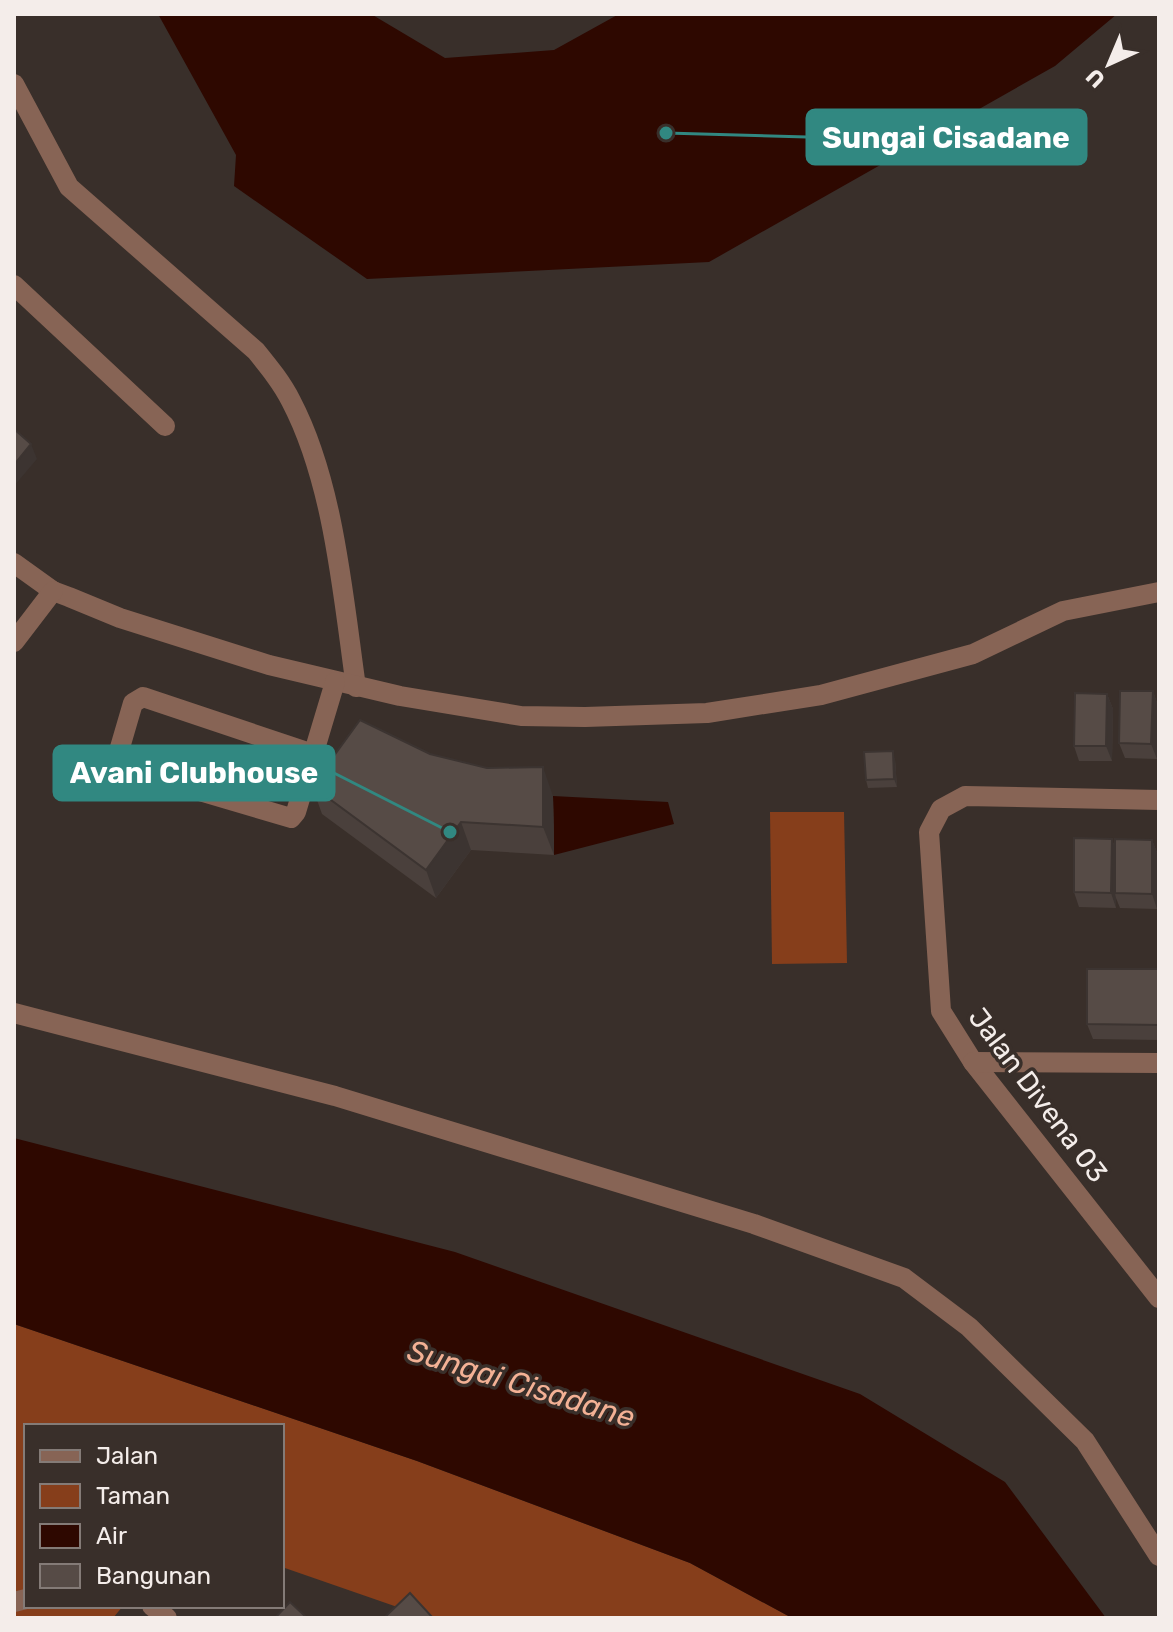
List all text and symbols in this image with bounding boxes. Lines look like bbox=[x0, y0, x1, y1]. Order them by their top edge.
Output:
north arrow bbox=[1069, 24, 1149, 104]
text: U bbox=[1080, 63, 1111, 93]
callout: Sungai Cisadane bbox=[807, 110, 1086, 164]
text: Sungai Cisadane bbox=[822, 120, 1070, 156]
callout: Avani Clubhouse bbox=[54, 746, 334, 800]
text: Avani Clubhouse bbox=[70, 755, 318, 791]
street label: Jalan Divena 03 bbox=[962, 1001, 1114, 1189]
water label: Sungai Cisadane bbox=[403, 1332, 639, 1436]
legend bbox=[24, 1424, 284, 1608]
text: Jalan bbox=[96, 1442, 158, 1470]
text: Taman bbox=[96, 1482, 170, 1510]
text: Air bbox=[96, 1522, 127, 1550]
text: Bangunan bbox=[96, 1562, 211, 1590]

